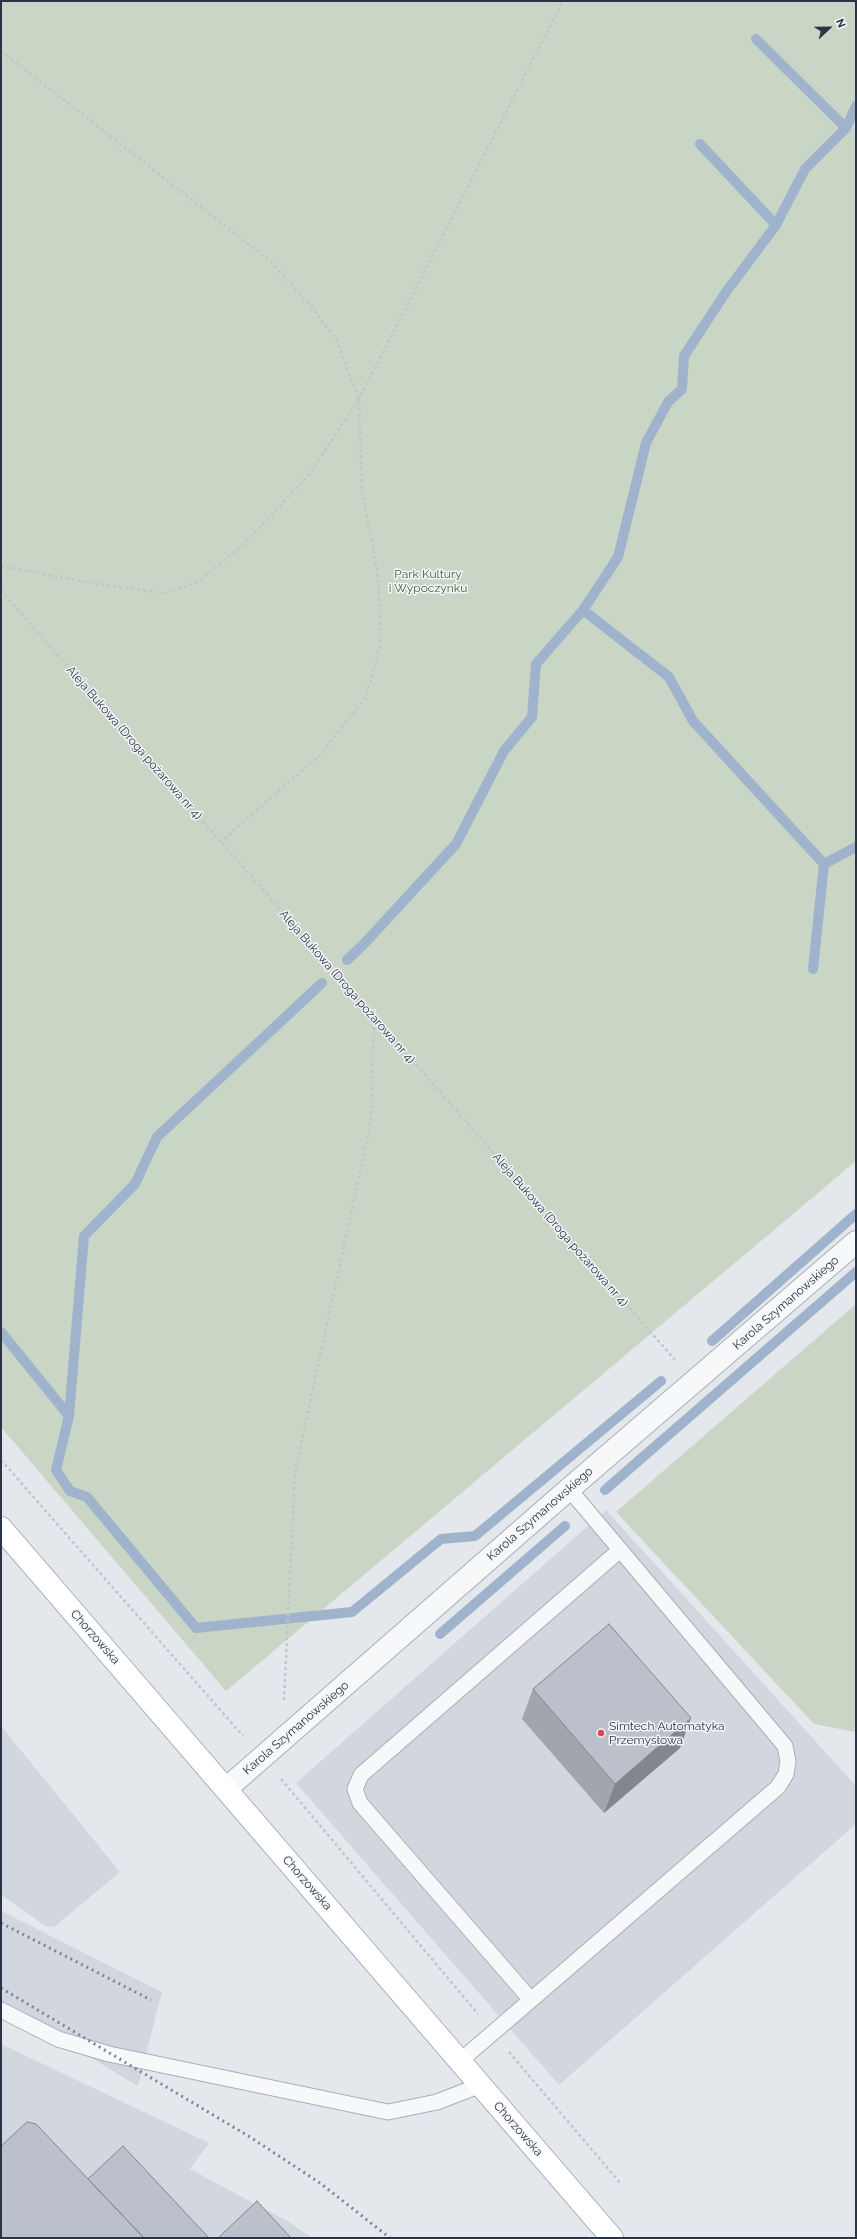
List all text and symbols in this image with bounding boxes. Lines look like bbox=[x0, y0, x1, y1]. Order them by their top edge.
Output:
north arrow bbox=[809, 8, 849, 48]
text: N bbox=[833, 17, 848, 30]
park label: Park Kultury i Wypoczynku bbox=[389, 567, 467, 595]
street label: Aleja Bukowa (Droga pożarowa nr 4) bbox=[63, 663, 205, 823]
street label: Aleja Bukowa (Droga pożarowa nr 4) bbox=[276, 907, 418, 1067]
street label: Aleja Bukowa (Droga pożarowa nr 4) bbox=[489, 1150, 631, 1310]
street label: Karola Szymanowskiego bbox=[730, 1253, 842, 1353]
street label: Karola Szymanowskiego bbox=[484, 1464, 596, 1564]
street label: Chorzowska bbox=[67, 1607, 123, 1667]
street label: Karola Szymanowskiego bbox=[240, 1678, 352, 1778]
place label: Simtech Automatyka Przemysłowa bbox=[609, 1719, 725, 1747]
marker: Simtech Automatyka Przemysłowa bbox=[596, 1728, 606, 1738]
street label: Chorzowska bbox=[279, 1853, 335, 1913]
street label: Chorzowska bbox=[490, 2099, 546, 2159]

